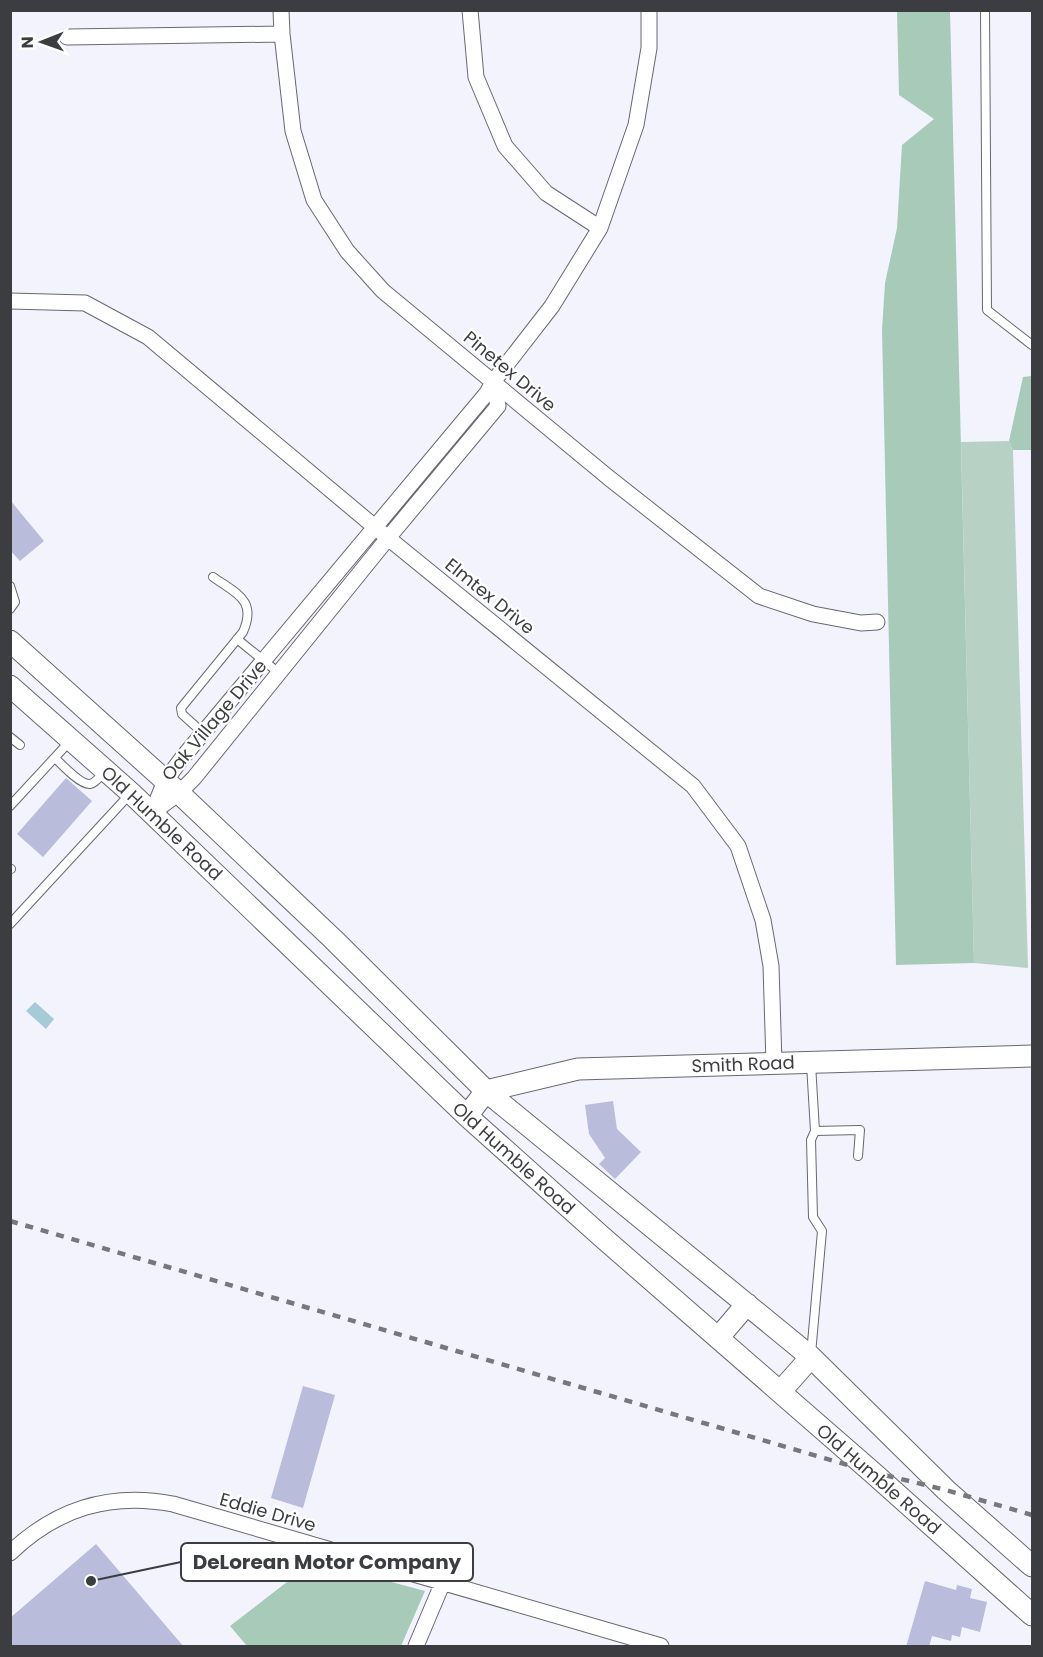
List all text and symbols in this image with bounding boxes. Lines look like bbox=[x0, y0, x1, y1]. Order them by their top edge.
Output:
north arrow bbox=[12, 12, 72, 72]
text: N bbox=[16, 36, 39, 48]
street label: Pinetex Drive bbox=[458, 325, 562, 417]
street label: Elmtex Drive bbox=[440, 552, 540, 640]
street label: Oak Village Drive bbox=[156, 654, 272, 786]
street label: Old Humble Road bbox=[96, 760, 228, 886]
street label: Smith Road bbox=[691, 1050, 795, 1078]
street label: Old Humble Road bbox=[447, 1096, 581, 1220]
street label: Old Humble Road bbox=[811, 1418, 947, 1540]
street label: Eddie Drive bbox=[217, 1486, 319, 1538]
callout: DeLorean Motor Company bbox=[181, 1543, 473, 1581]
text: DeLorean Motor Company bbox=[193, 1548, 462, 1576]

